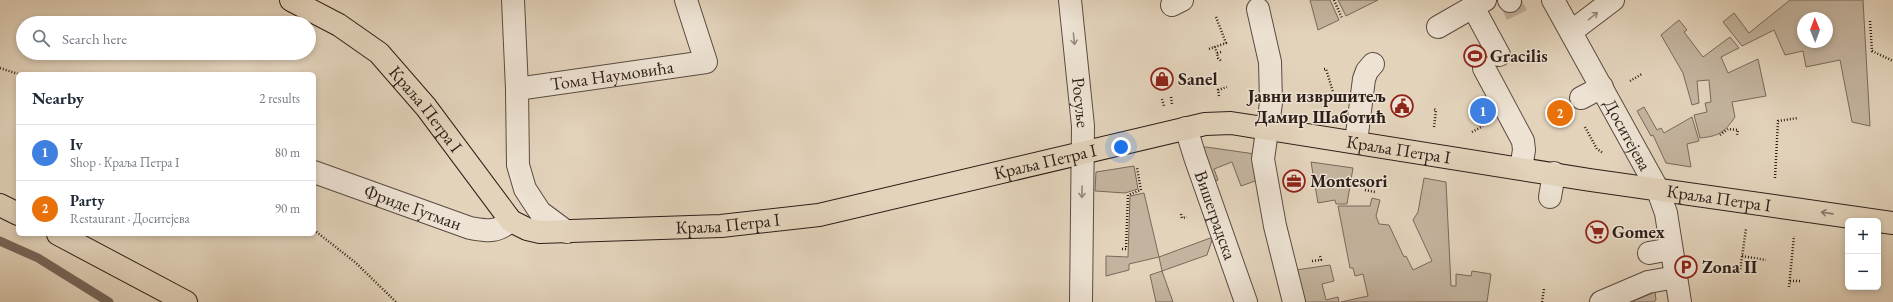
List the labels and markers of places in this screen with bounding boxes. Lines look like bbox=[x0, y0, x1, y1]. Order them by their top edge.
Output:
sports icon: Gracilis bbox=[1462, 43, 1488, 69]
place label: Gracilis bbox=[1490, 44, 1548, 67]
shop icon: Sanel bbox=[1149, 66, 1175, 92]
place label: Sanel bbox=[1178, 67, 1218, 90]
place label: Јавни извршитељ Дамир Шаботић bbox=[1246, 84, 1386, 128]
public building icon: Јавни извршитељ Дамир Шаботић bbox=[1389, 93, 1415, 119]
pin: 1 bbox=[1470, 96, 1496, 126]
pin: 2 bbox=[1547, 98, 1573, 128]
office icon: Montesori bbox=[1281, 168, 1307, 194]
place label: Montesori bbox=[1310, 169, 1388, 192]
supermarket icon: Gomex bbox=[1584, 219, 1610, 245]
place label: Gomex bbox=[1612, 220, 1665, 243]
parking icon: Zona II bbox=[1673, 254, 1699, 280]
place label: Zona II bbox=[1702, 255, 1758, 278]

